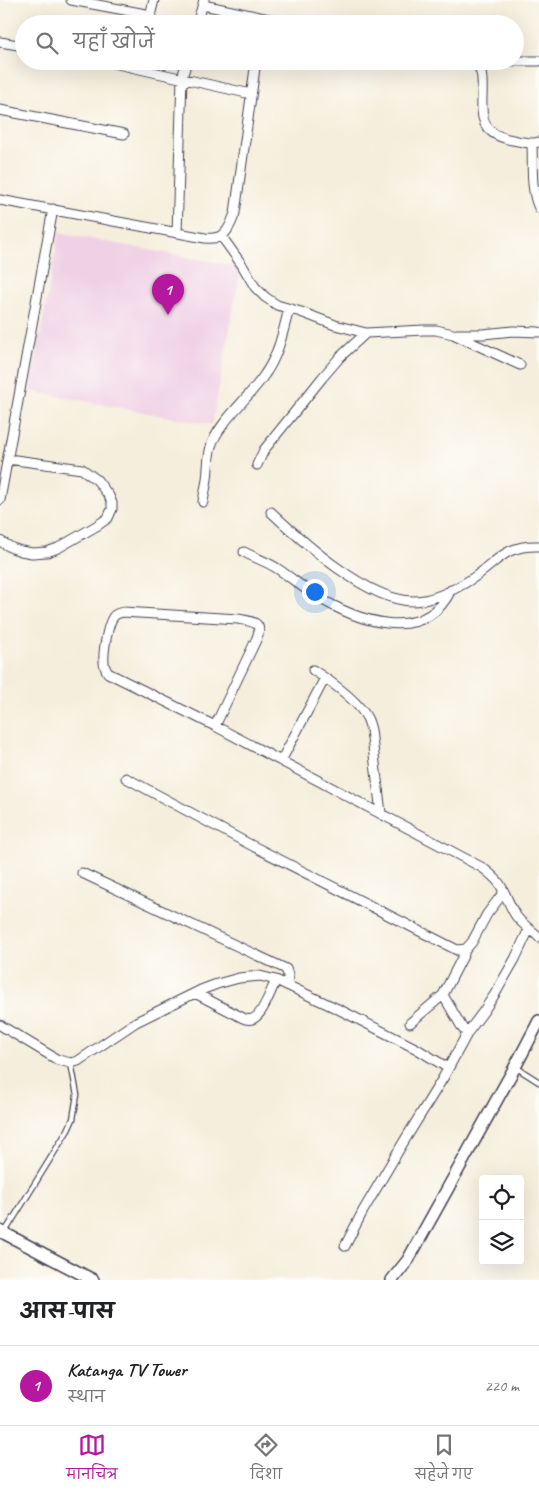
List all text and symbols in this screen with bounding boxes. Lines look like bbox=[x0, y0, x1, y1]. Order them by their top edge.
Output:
search box bbox=[15, 15, 524, 70]
icon: search bbox=[33, 29, 61, 57]
text: यहाँ खोजें bbox=[73, 30, 154, 54]
pin: 1 bbox=[152, 274, 184, 315]
your location bbox=[302, 579, 328, 605]
map controls bbox=[479, 1175, 524, 1265]
button: locate bbox=[479, 1175, 524, 1220]
button: layers bbox=[479, 1220, 524, 1265]
text: आस-पास bbox=[20, 1298, 114, 1324]
text: Katanga TV Tower bbox=[67, 1358, 187, 1382]
text: 1 bbox=[32, 1376, 40, 1396]
text: 220 m bbox=[485, 1376, 519, 1396]
text: स्थान bbox=[67, 1387, 105, 1407]
tab: मानचित्र bbox=[66, 1431, 118, 1490]
tab: दिशा bbox=[250, 1431, 282, 1490]
tab: सहेजे गए bbox=[415, 1431, 473, 1490]

